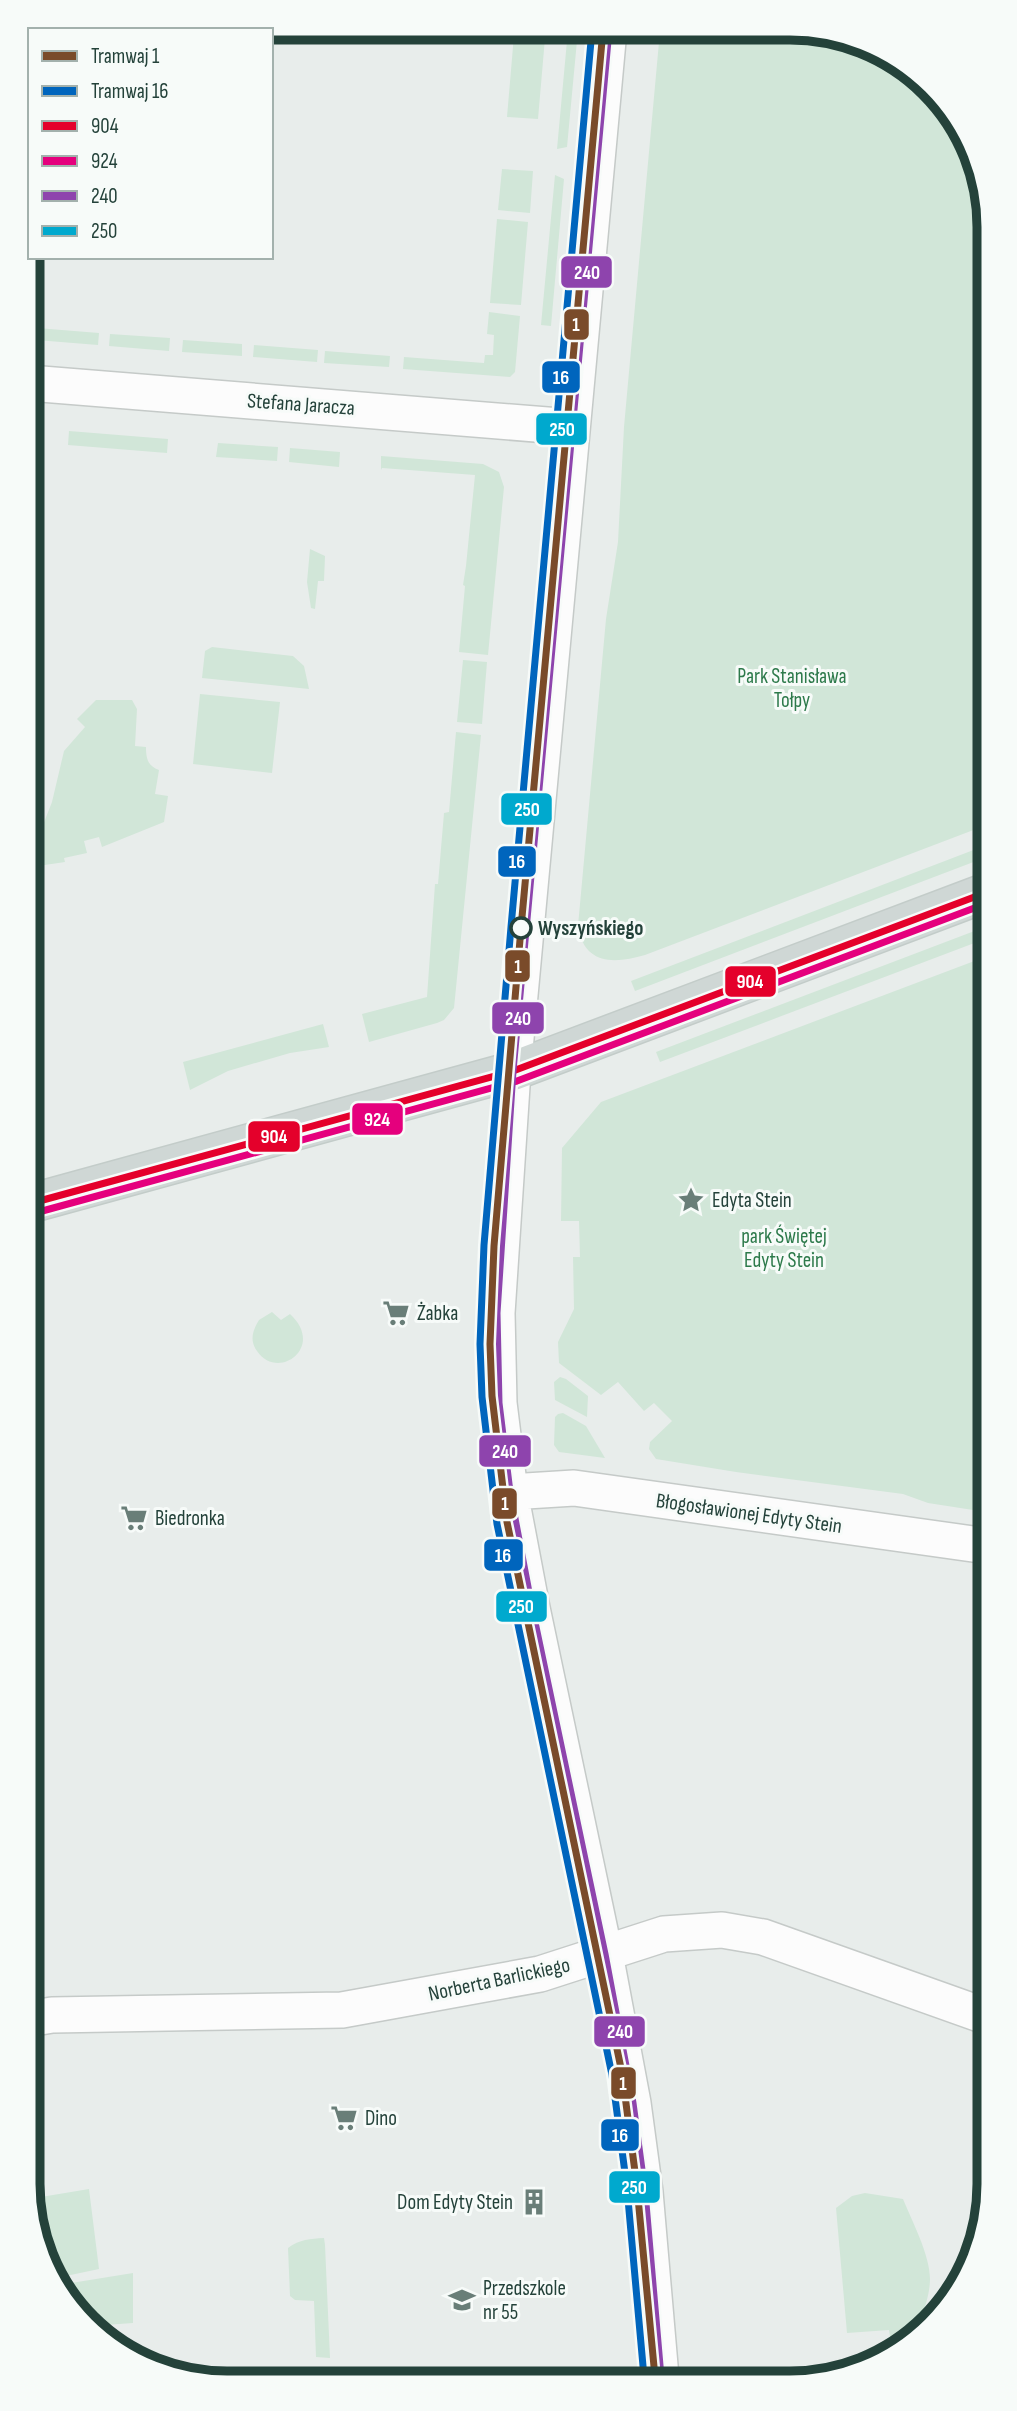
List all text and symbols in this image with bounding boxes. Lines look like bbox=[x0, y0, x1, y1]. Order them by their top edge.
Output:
legend bbox=[28, 28, 273, 259]
text: Tramwaj 1 bbox=[91, 44, 160, 69]
text: Tramwaj 16 bbox=[91, 79, 168, 104]
text: 904 bbox=[91, 114, 119, 139]
text: 924 bbox=[91, 149, 118, 174]
text: 240 bbox=[91, 184, 118, 209]
text: 250 bbox=[91, 219, 117, 244]
line badge: 240 bbox=[560, 255, 613, 289]
text: 240 bbox=[574, 262, 600, 285]
line badge: 1 bbox=[563, 308, 590, 341]
text: 1 bbox=[572, 314, 580, 337]
line badge: 16 bbox=[541, 360, 581, 394]
text: 16 bbox=[553, 367, 569, 390]
street label: Stefana Jaracza bbox=[246, 388, 356, 421]
line badge: 250 bbox=[535, 412, 588, 446]
text: 250 bbox=[549, 419, 575, 442]
park label: Park Stanisława Tołpy bbox=[737, 664, 847, 713]
line badge: 250 bbox=[500, 792, 553, 826]
text: 250 bbox=[514, 799, 540, 822]
line badge: 16 bbox=[497, 845, 537, 878]
text: 16 bbox=[509, 851, 525, 874]
place label: Wyszyńskiego bbox=[538, 916, 643, 941]
marker: Wyszyńskiego bbox=[510, 917, 532, 939]
line badge: 1 bbox=[504, 949, 531, 983]
text: 1 bbox=[514, 956, 522, 979]
line badge: 904 bbox=[724, 965, 777, 998]
text: 904 bbox=[737, 971, 764, 994]
line badge: 240 bbox=[491, 1001, 545, 1035]
text: 240 bbox=[505, 1008, 531, 1031]
line badge: 924 bbox=[351, 1102, 404, 1136]
text: 924 bbox=[364, 1109, 390, 1132]
line badge: 904 bbox=[247, 1120, 301, 1153]
text: 904 bbox=[261, 1126, 288, 1149]
place icon: Edyta Stein bbox=[676, 1185, 706, 1215]
place label: Edyta Stein bbox=[712, 1188, 792, 1213]
park label: park Świętej Edyty Stein bbox=[741, 1224, 827, 1273]
supermarket icon: Żabka bbox=[381, 1298, 411, 1328]
place label: Żabka bbox=[417, 1301, 458, 1326]
line badge: 240 bbox=[478, 1434, 532, 1468]
text: 240 bbox=[492, 1441, 518, 1464]
line badge: 1 bbox=[491, 1487, 518, 1520]
street label: Błogosławionej Edyty Stein bbox=[654, 1488, 843, 1539]
text: 1 bbox=[501, 1493, 509, 1516]
supermarket icon: Biedronka bbox=[119, 1503, 149, 1533]
place label: Biedronka bbox=[155, 1506, 225, 1531]
line badge: 16 bbox=[483, 1538, 524, 1572]
text: 16 bbox=[495, 1545, 511, 1568]
line badge: 250 bbox=[495, 1590, 548, 1623]
text: 250 bbox=[508, 1596, 534, 1619]
street label: Norberta Barlickiego bbox=[426, 1952, 572, 2007]
line badge: 240 bbox=[593, 2015, 646, 2048]
text: 240 bbox=[607, 2021, 633, 2044]
line badge: 1 bbox=[610, 2066, 637, 2100]
text: 1 bbox=[619, 2073, 627, 2096]
supermarket icon: Dino bbox=[329, 2103, 359, 2133]
place label: Dino bbox=[365, 2106, 397, 2131]
line badge: 16 bbox=[600, 2118, 640, 2152]
text: 16 bbox=[612, 2125, 628, 2148]
line badge: 250 bbox=[608, 2170, 661, 2204]
text: 250 bbox=[621, 2177, 647, 2200]
building icon: Dom Edyty Stein bbox=[519, 2187, 549, 2217]
place label: Dom Edyty Stein bbox=[397, 2190, 513, 2215]
place label: Przedszkole nr 55 bbox=[483, 2276, 566, 2325]
school or university icon: Przedszkole nr 55 bbox=[447, 2285, 477, 2315]

